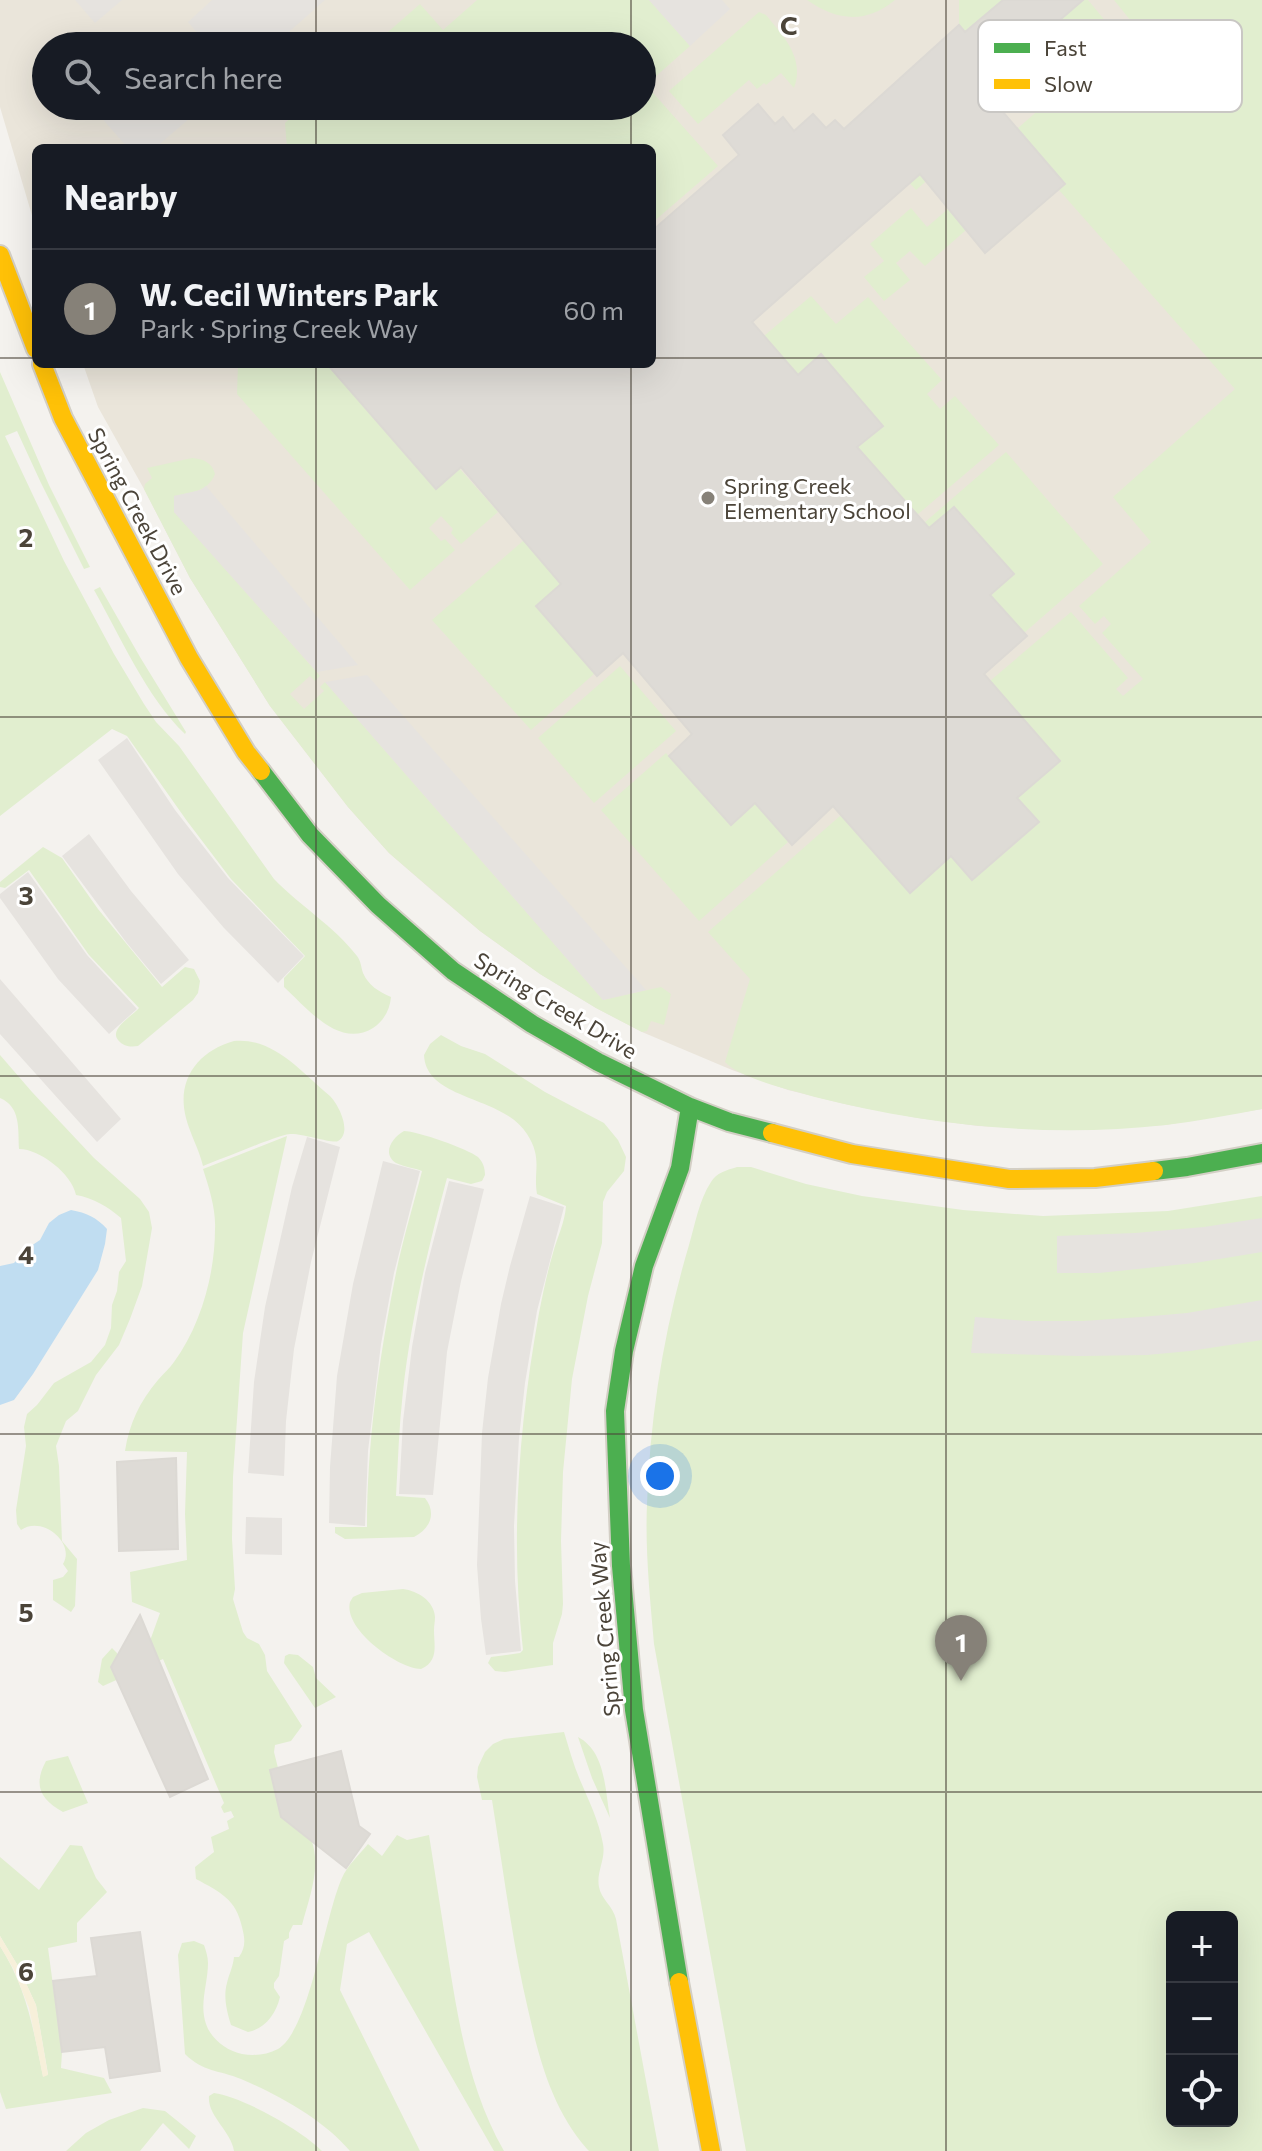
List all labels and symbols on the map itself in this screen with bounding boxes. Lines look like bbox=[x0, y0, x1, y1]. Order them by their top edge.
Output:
text: C bbox=[780, 9, 798, 40]
legend bbox=[978, 20, 1242, 112]
text: Fast bbox=[1044, 34, 1087, 61]
text: Slow bbox=[1044, 70, 1093, 97]
street label: Spring Creek Drive bbox=[83, 423, 193, 599]
place label: Spring Creek Elementary School bbox=[724, 472, 911, 524]
marker: Spring Creek Elementary School bbox=[699, 489, 717, 507]
text: 2 bbox=[19, 521, 33, 552]
text: 3 bbox=[18, 879, 34, 910]
street label: Spring Creek Drive bbox=[470, 946, 642, 1064]
text: 4 bbox=[18, 1238, 34, 1269]
your location bbox=[640, 1456, 680, 1496]
street label: Spring Creek Way bbox=[583, 1540, 625, 1718]
text: 5 bbox=[18, 1596, 34, 1627]
pin: 1 bbox=[935, 1615, 987, 1681]
text: 6 bbox=[18, 1955, 34, 1986]

